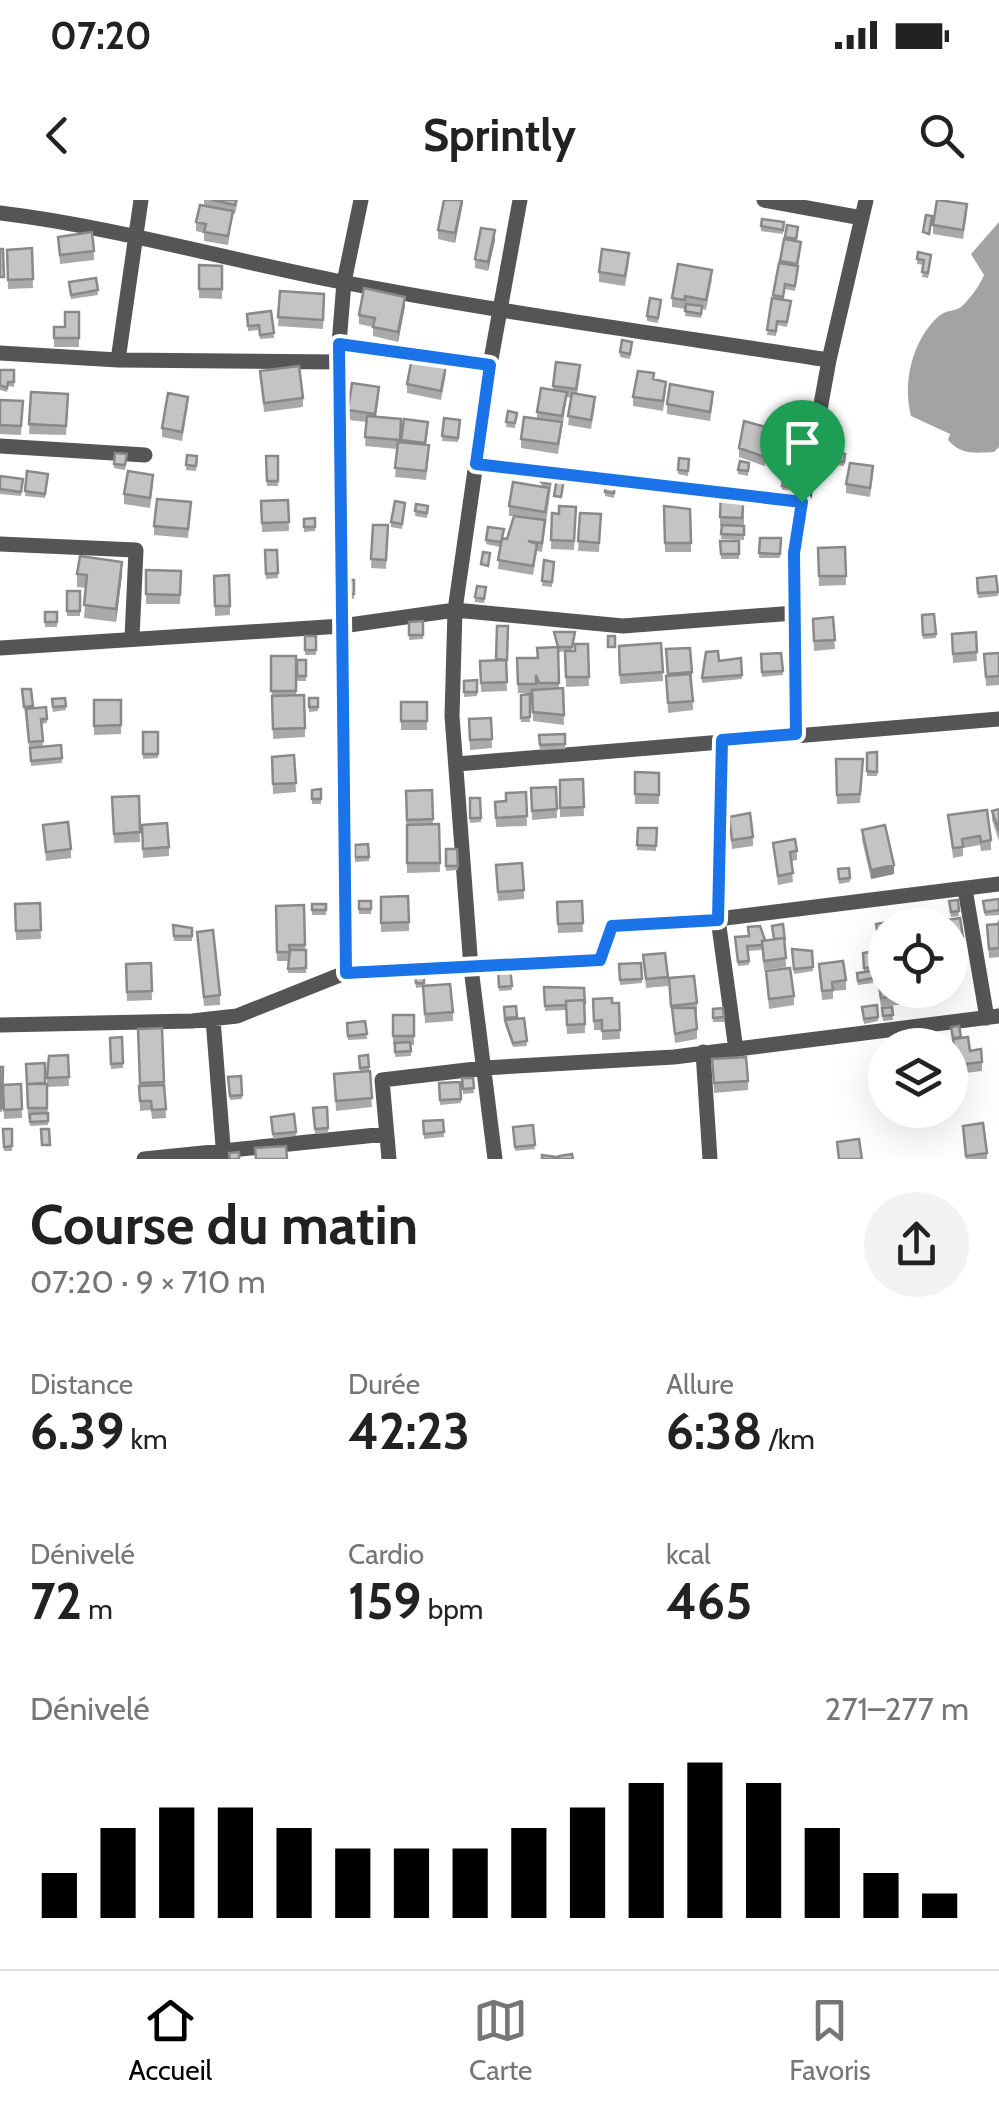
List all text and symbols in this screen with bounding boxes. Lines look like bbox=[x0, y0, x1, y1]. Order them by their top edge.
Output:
text: 07:20 bbox=[50, 12, 152, 59]
icon: back bbox=[30, 108, 85, 163]
text: Sprintly bbox=[423, 108, 576, 162]
icon: search bbox=[914, 108, 969, 163]
pin bbox=[760, 400, 845, 503]
icon: arrive bbox=[775, 415, 830, 470]
map controls bbox=[868, 908, 968, 1128]
button: locate bbox=[868, 908, 968, 1008]
button: layers bbox=[868, 1028, 968, 1128]
text: Course du matin bbox=[30, 1191, 418, 1258]
button: share bbox=[864, 1192, 969, 1297]
text: 07:20 · 9 × 710 m bbox=[30, 1262, 266, 1301]
text: Distance bbox=[30, 1367, 133, 1401]
text: Durée bbox=[348, 1367, 420, 1401]
text: Allure bbox=[666, 1367, 734, 1401]
text: 6.39 bbox=[30, 1401, 124, 1462]
text: 42:23 bbox=[348, 1401, 470, 1462]
text: 6:38 bbox=[666, 1401, 762, 1462]
text: km bbox=[124, 1422, 168, 1456]
text: /km bbox=[762, 1422, 815, 1456]
text: Dénivelé bbox=[30, 1537, 135, 1571]
text: Cardio bbox=[348, 1537, 424, 1571]
text: kcal bbox=[666, 1537, 711, 1571]
text: 72 bbox=[30, 1571, 82, 1632]
text: 159 bbox=[348, 1571, 421, 1632]
text: 465 bbox=[666, 1571, 752, 1632]
text: m bbox=[82, 1592, 113, 1626]
text: bpm bbox=[421, 1592, 483, 1626]
text: Dénivelé bbox=[30, 1689, 150, 1728]
text: 271–277 m bbox=[825, 1689, 969, 1728]
tab: Accueil bbox=[128, 1993, 212, 2087]
tab: Carte bbox=[469, 1993, 532, 2087]
tab: Favoris bbox=[789, 1993, 871, 2087]

